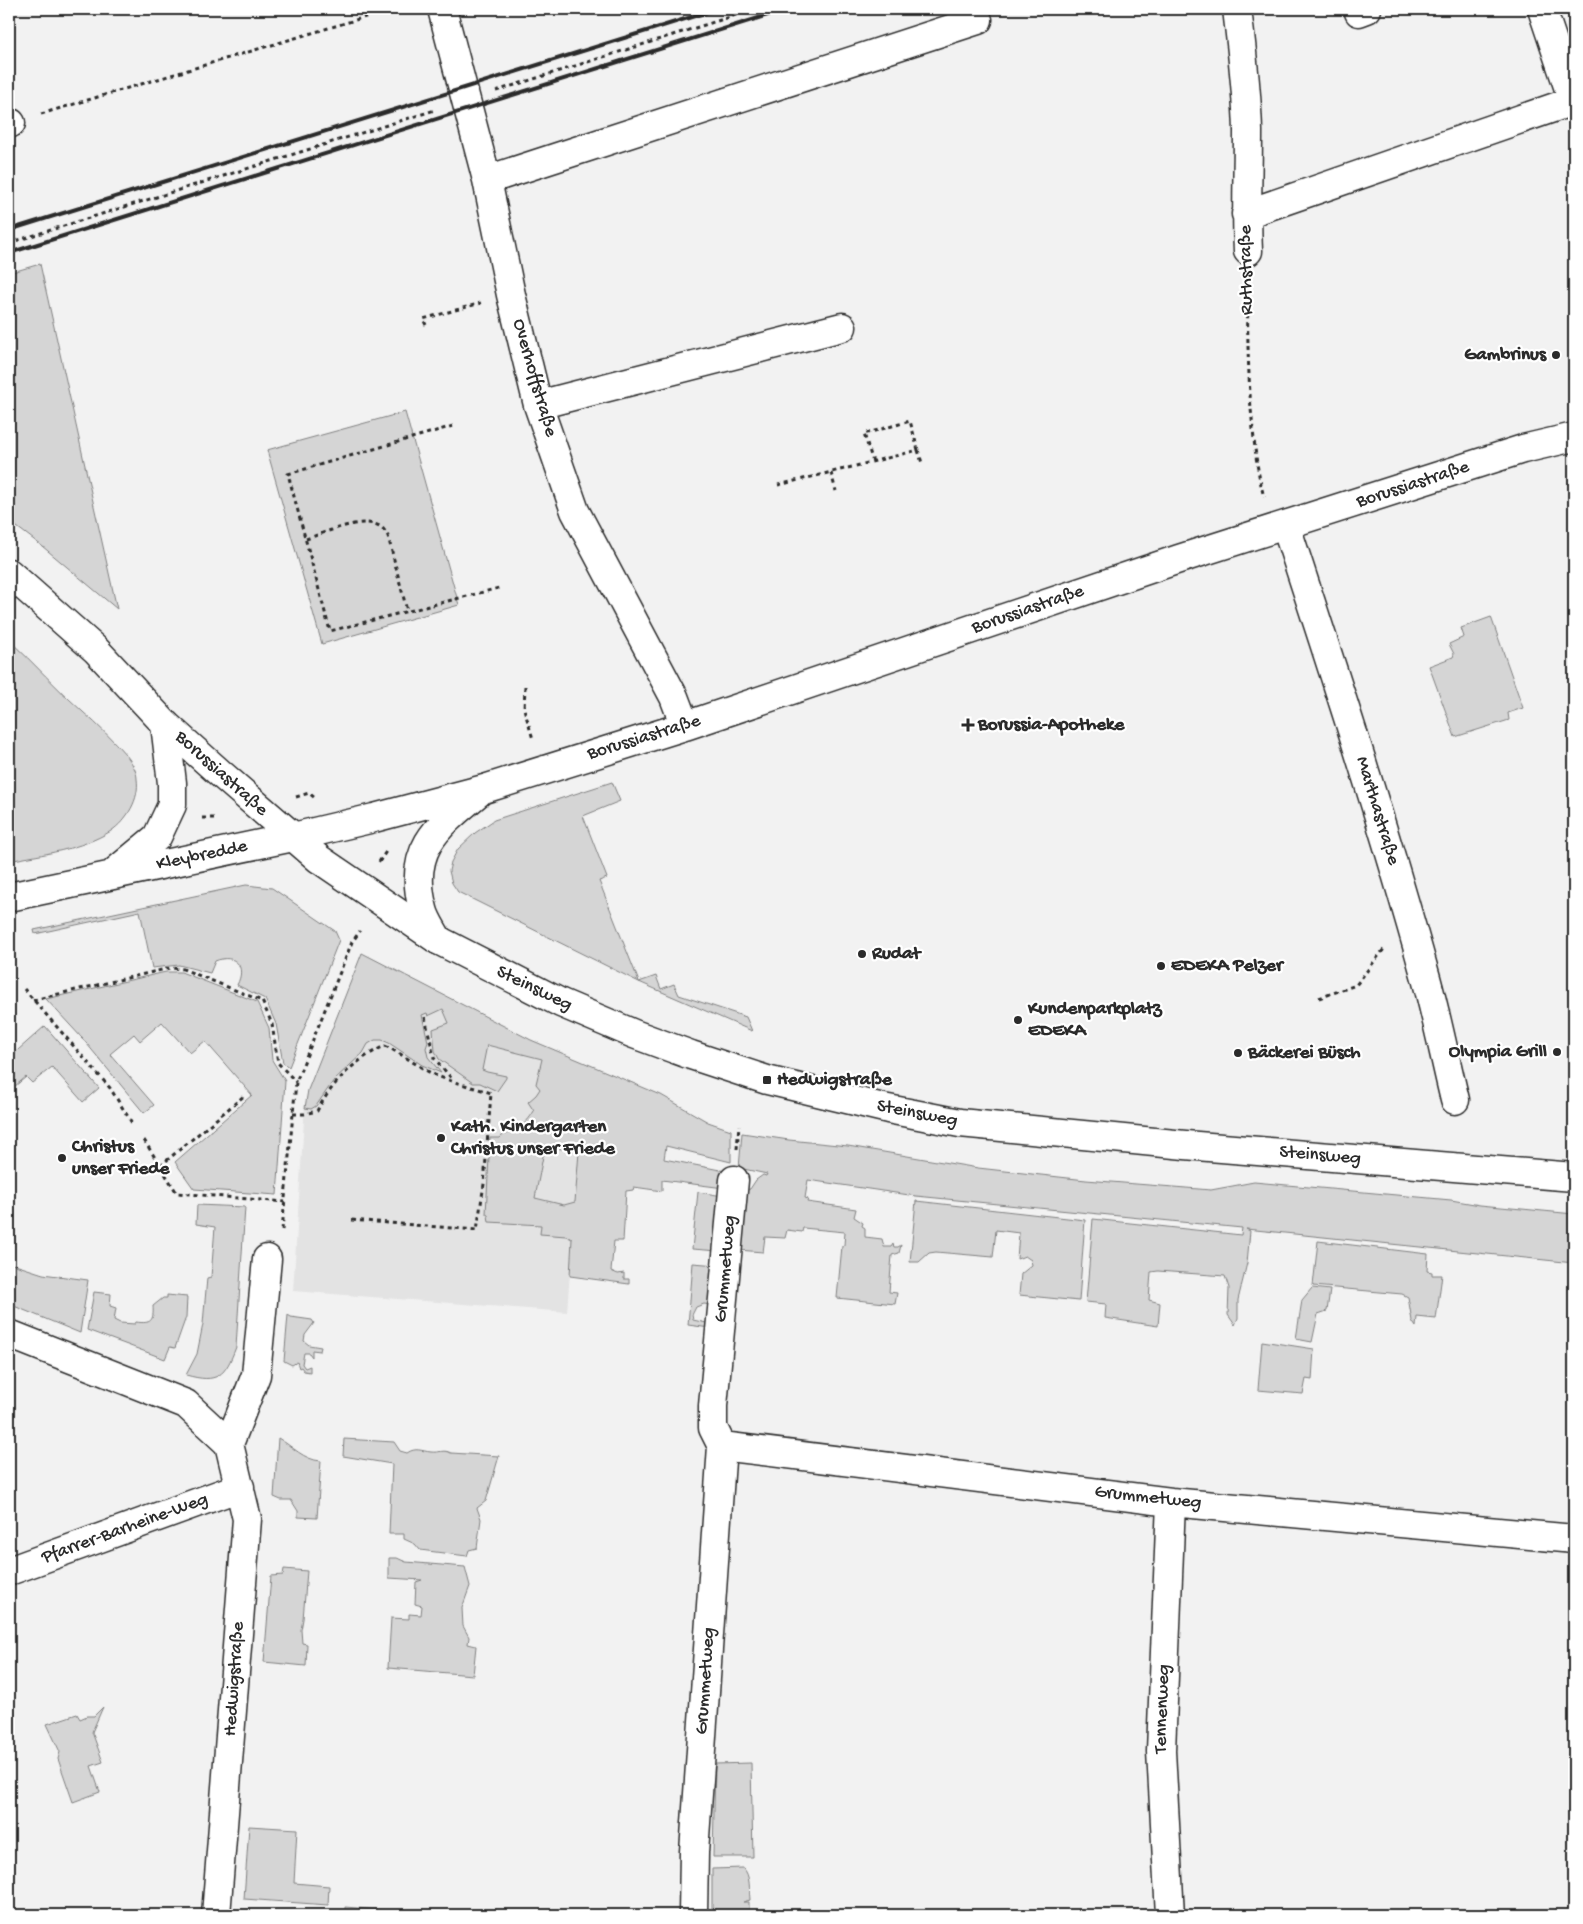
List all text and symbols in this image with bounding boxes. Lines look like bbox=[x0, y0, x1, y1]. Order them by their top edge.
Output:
street label: Ruthstraße bbox=[1235, 225, 1259, 315]
street label: Overhoffstraße bbox=[506, 316, 562, 440]
place label: Gambrinus bbox=[1464, 344, 1547, 367]
marker: Gambrinus bbox=[1550, 349, 1562, 361]
street label: Borussiastraße bbox=[1353, 456, 1472, 514]
street label: Borussiastraße bbox=[968, 580, 1087, 640]
street label: Borussiastraße bbox=[584, 710, 704, 766]
place label: Borussia-Apotheke bbox=[977, 714, 1125, 737]
marker: Borussia-Apotheke bbox=[962, 719, 974, 731]
street label: Borussiastraße bbox=[169, 726, 272, 822]
street label: Marthastraße bbox=[1350, 754, 1404, 868]
street label: Kleybredde bbox=[154, 835, 250, 877]
place label: Rudat bbox=[871, 943, 923, 966]
marker: Rudat bbox=[856, 948, 868, 960]
place label: EDEKA Pelzer bbox=[1171, 955, 1285, 978]
marker: EDEKA Pelzer bbox=[1155, 960, 1167, 972]
street label: Steinsweg bbox=[492, 961, 576, 1017]
place label: Kundenparkplatz EDEKA bbox=[1027, 998, 1163, 1043]
marker: Kundenparkplatz EDEKA bbox=[1012, 1014, 1024, 1026]
place label: Olympia Grill bbox=[1449, 1041, 1547, 1064]
place label: Bäckerei Büsch bbox=[1247, 1042, 1361, 1065]
marker: Olympia Grill bbox=[1551, 1046, 1563, 1058]
marker: Bäckerei Büsch bbox=[1232, 1047, 1244, 1059]
place label: Hedwigstraße bbox=[777, 1069, 893, 1092]
marker: Hedwigstraße bbox=[761, 1074, 773, 1086]
street label: Steinsweg bbox=[875, 1095, 960, 1133]
place label: Kath. Kindergarten Christus unser Friede bbox=[450, 1116, 616, 1161]
marker: Kath. Kindergarten Christus unser Friede bbox=[435, 1132, 447, 1144]
place label: Christus unser Friede bbox=[71, 1136, 170, 1181]
street label: Steinsweg bbox=[1278, 1141, 1362, 1171]
marker: Christus unser Friede bbox=[56, 1152, 68, 1164]
street label: Grummetweg bbox=[710, 1214, 742, 1324]
street label: Grummetweg bbox=[1093, 1481, 1203, 1515]
street label: Pfarrer-Barheine-Weg bbox=[38, 1488, 212, 1570]
street label: Hedwigstraße bbox=[220, 1621, 250, 1737]
street label: Grummetweg bbox=[691, 1626, 721, 1735]
street label: Tennenweg bbox=[1150, 1664, 1176, 1755]

